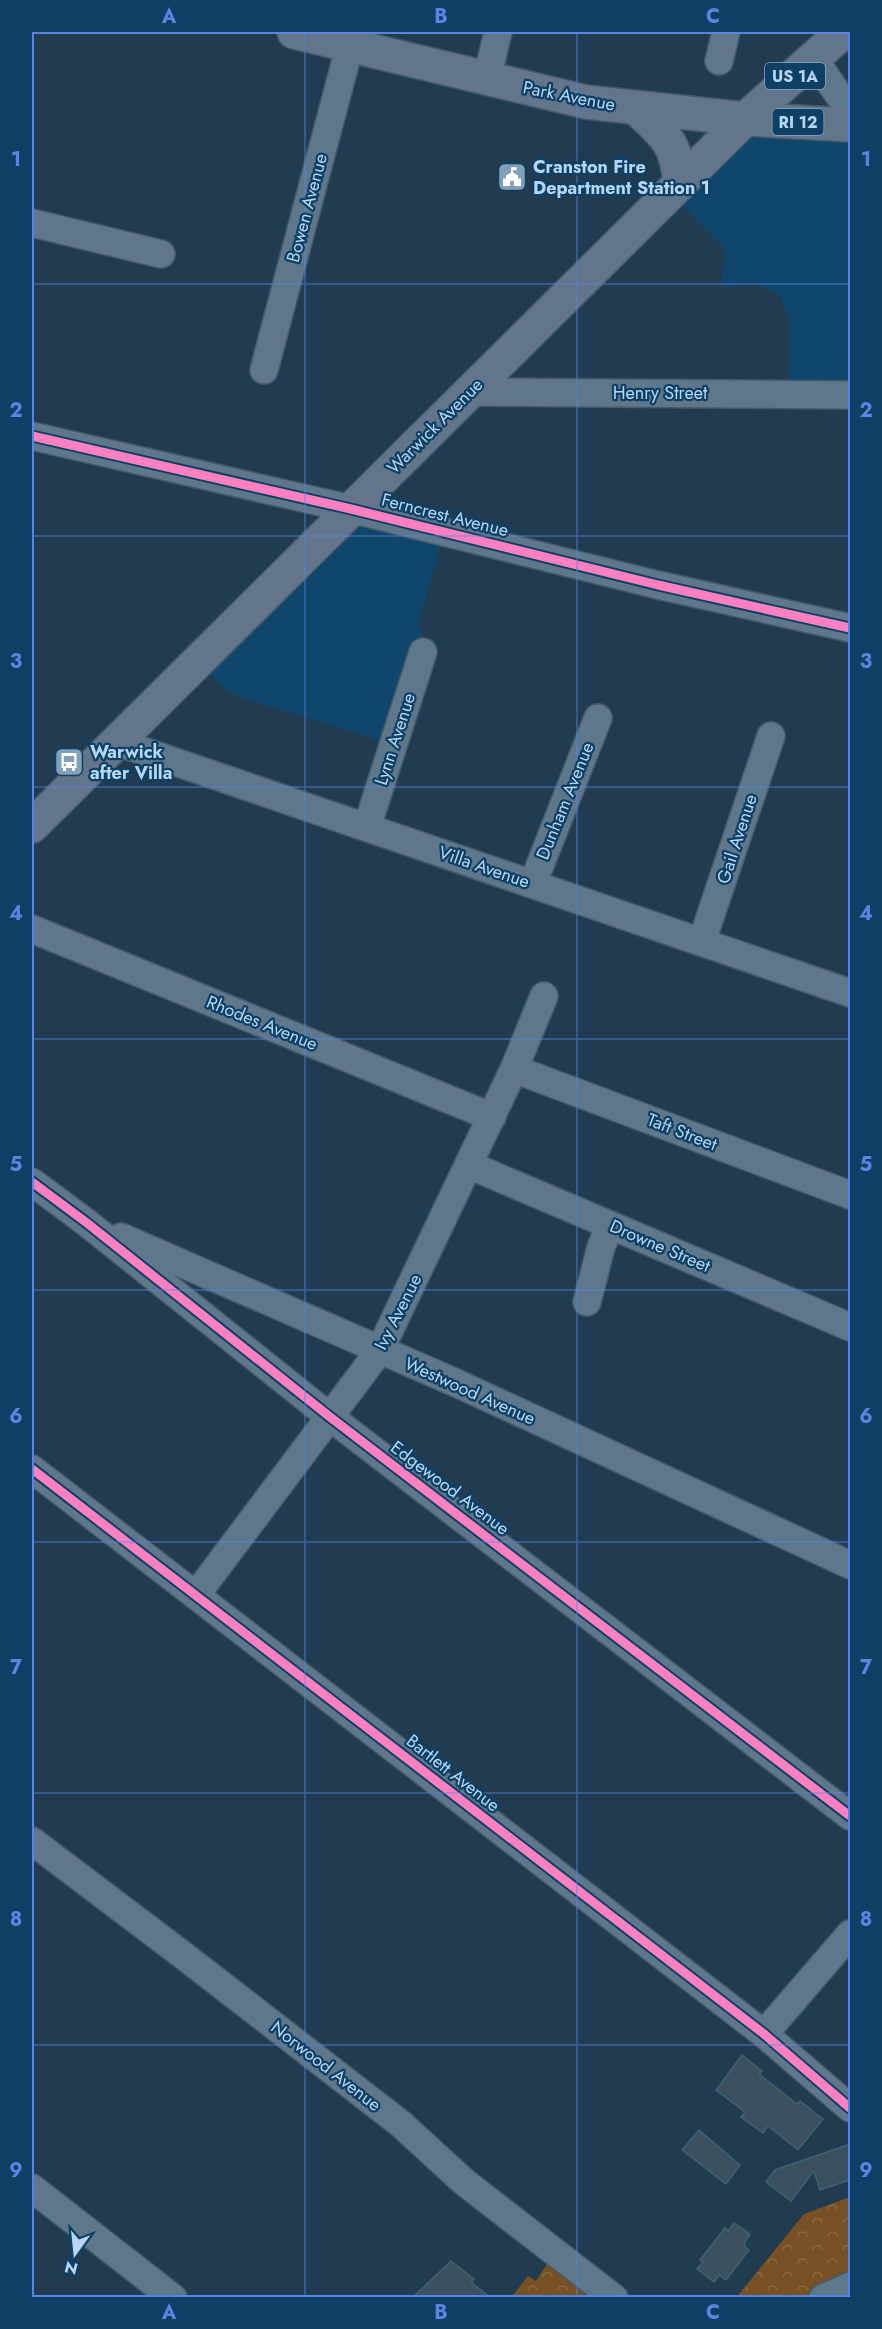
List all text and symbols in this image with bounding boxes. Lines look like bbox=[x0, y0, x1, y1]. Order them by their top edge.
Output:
text: A bbox=[161, 2, 177, 31]
text: B bbox=[434, 2, 448, 31]
text: C bbox=[706, 2, 720, 31]
road number: US 1A bbox=[765, 63, 825, 89]
street label: Park Avenue bbox=[521, 74, 617, 118]
road number: RI 12 bbox=[772, 109, 824, 135]
text: 1 bbox=[11, 145, 21, 174]
text: 1 bbox=[861, 145, 871, 174]
street label: Bowen Avenue bbox=[280, 151, 334, 265]
place label: Cranston Fire Department Station 1 bbox=[533, 154, 710, 201]
public building icon: Cranston Fire Department Station 1 bbox=[496, 161, 528, 193]
street label: Warwick Avenue bbox=[381, 372, 489, 480]
street label: Henry Street bbox=[613, 380, 708, 406]
text: 2 bbox=[9, 396, 23, 425]
text: 2 bbox=[859, 396, 873, 425]
street label: Ferncrest Avenue bbox=[379, 487, 511, 543]
text: 3 bbox=[10, 647, 22, 676]
text: 3 bbox=[860, 647, 872, 676]
street label: Lynn Avenue bbox=[368, 690, 422, 788]
street label: Dunham Avenue bbox=[530, 738, 600, 864]
place label: Warwick after Villa bbox=[90, 739, 172, 786]
bus stop icon: Warwick after Villa bbox=[53, 746, 85, 778]
street label: Gail Avenue bbox=[710, 791, 764, 887]
street label: Villa Avenue bbox=[435, 839, 533, 895]
text: 4 bbox=[9, 899, 23, 928]
text: 4 bbox=[859, 899, 873, 928]
street label: Rhodes Avenue bbox=[203, 989, 321, 1057]
street label: Taft Street bbox=[643, 1107, 721, 1157]
text: 5 bbox=[10, 1150, 23, 1179]
text: 5 bbox=[860, 1150, 873, 1179]
street label: Drowne Street bbox=[606, 1213, 715, 1279]
street label: Ivy Avenue bbox=[368, 1269, 428, 1355]
street label: Westwood Avenue bbox=[400, 1351, 540, 1431]
text: 6 bbox=[9, 1402, 23, 1431]
text: 6 bbox=[859, 1402, 873, 1431]
street label: Edgewood Avenue bbox=[385, 1435, 515, 1541]
text: 7 bbox=[10, 1653, 23, 1682]
text: 7 bbox=[860, 1653, 873, 1682]
street label: Bartlett Avenue bbox=[401, 1728, 505, 1818]
text: 8 bbox=[10, 1905, 22, 1934]
text: 8 bbox=[860, 1905, 872, 1934]
street label: Norwood Avenue bbox=[265, 2015, 387, 2117]
text: 9 bbox=[9, 2156, 23, 2185]
text: 9 bbox=[859, 2156, 873, 2185]
north arrow bbox=[45, 2224, 105, 2284]
text: N bbox=[62, 2255, 80, 2281]
text: A bbox=[161, 2298, 177, 2327]
text: B bbox=[434, 2298, 448, 2327]
text: C bbox=[706, 2298, 720, 2327]

